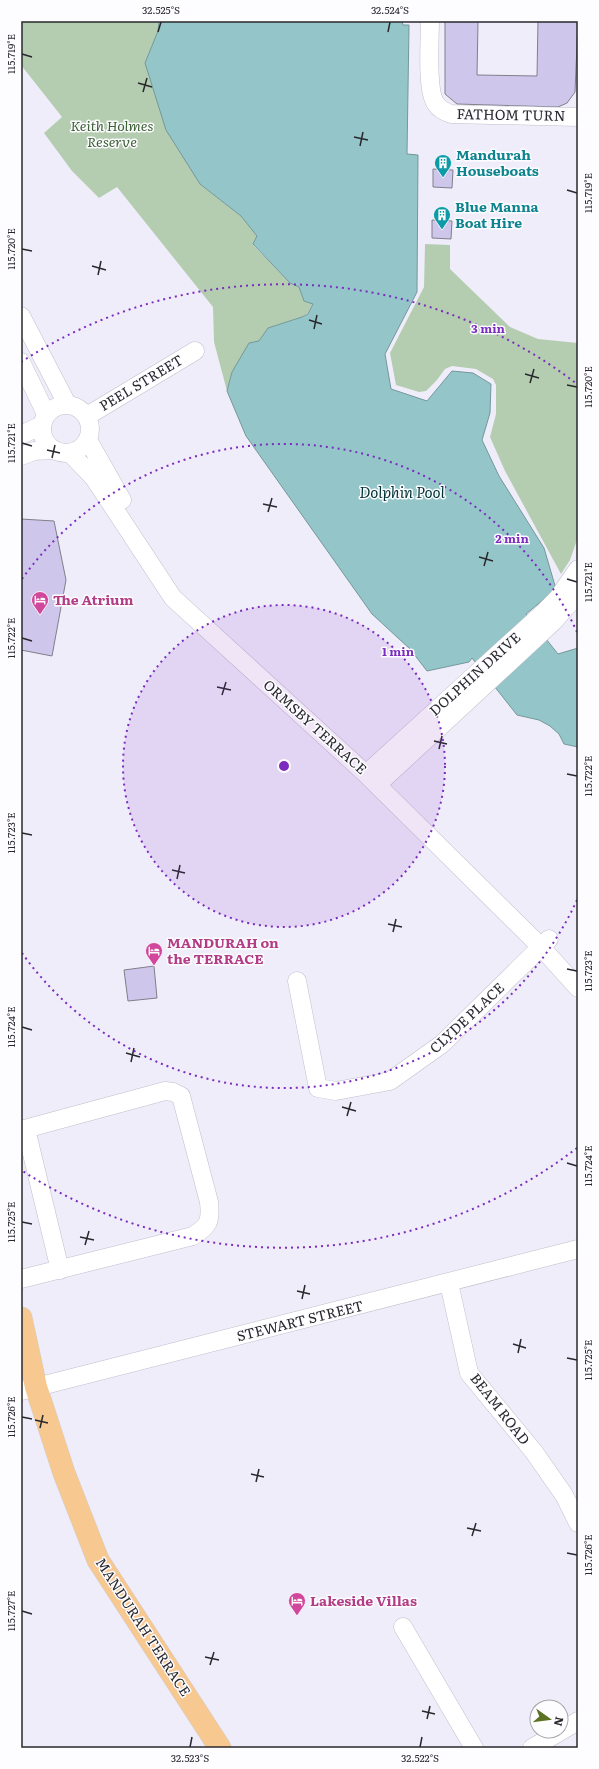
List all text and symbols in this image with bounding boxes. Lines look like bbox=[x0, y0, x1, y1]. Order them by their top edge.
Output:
text: 32.525°S bbox=[142, 2, 180, 17]
text: 32.524°S bbox=[371, 2, 409, 17]
text: 115.719°E bbox=[3, 34, 18, 74]
street label: FATHOM TURN bbox=[456, 103, 566, 125]
park label: Keith Holmes Reserve bbox=[71, 115, 153, 151]
place label: Mandurah Houseboats bbox=[456, 144, 539, 180]
building icon: Mandurah Houseboats bbox=[433, 153, 453, 178]
text: 115.719°E bbox=[580, 173, 595, 213]
place label: Blue Manna Boat Hire bbox=[455, 196, 540, 232]
building icon: Blue Manna Boat Hire bbox=[432, 205, 452, 230]
text: 115.720°E bbox=[3, 228, 18, 270]
text: 3 min bbox=[471, 319, 506, 337]
street label: PEEL STREET bbox=[95, 349, 186, 415]
text: 115.720°E bbox=[580, 366, 595, 408]
text: 115.721°E bbox=[3, 423, 18, 463]
water label: Dolphin Pool bbox=[359, 480, 445, 503]
text: 2 min bbox=[495, 529, 529, 547]
text: 115.721°E bbox=[580, 562, 595, 602]
place label: The Atrium bbox=[53, 589, 134, 609]
hotel icon: The Atrium bbox=[30, 590, 50, 615]
text: 115.722°E bbox=[3, 618, 18, 658]
street label: DOLPHIN DRIVE bbox=[424, 627, 524, 720]
text: 1 min bbox=[382, 642, 415, 660]
street label: ORMSBY TERRACE bbox=[260, 674, 372, 778]
text: 115.722°E bbox=[580, 756, 595, 796]
centre of rings bbox=[277, 759, 291, 773]
text: 115.723°E bbox=[3, 812, 18, 854]
place label: MANDURAH on the TERRACE bbox=[167, 932, 279, 968]
hotel icon: MANDURAH on the TERRACE bbox=[144, 941, 164, 966]
text: 115.723°E bbox=[580, 950, 595, 992]
street label: CLYDE PLACE bbox=[425, 977, 508, 1057]
text: 115.724°E bbox=[3, 1006, 18, 1048]
text: 115.724°E bbox=[580, 1145, 595, 1187]
text: 115.725°E bbox=[3, 1202, 18, 1242]
street label: STEWART STREET bbox=[234, 1295, 365, 1345]
text: 115.725°E bbox=[580, 1340, 595, 1380]
street label: BEAM ROAD bbox=[466, 1368, 535, 1449]
text: 115.726°E bbox=[3, 1396, 18, 1438]
text: 115.726°E bbox=[580, 1534, 595, 1576]
street label: MANDURAH TERRACE bbox=[92, 1553, 196, 1700]
place label: Lakeside Villas bbox=[310, 1590, 417, 1610]
text: 115.727°E bbox=[3, 1591, 18, 1631]
hotel icon: Lakeside Villas bbox=[287, 1591, 307, 1616]
north arrow bbox=[529, 1699, 569, 1739]
text: N bbox=[551, 1715, 569, 1728]
text: 32.523°S bbox=[171, 1750, 209, 1765]
text: 32.522°S bbox=[401, 1750, 439, 1765]

